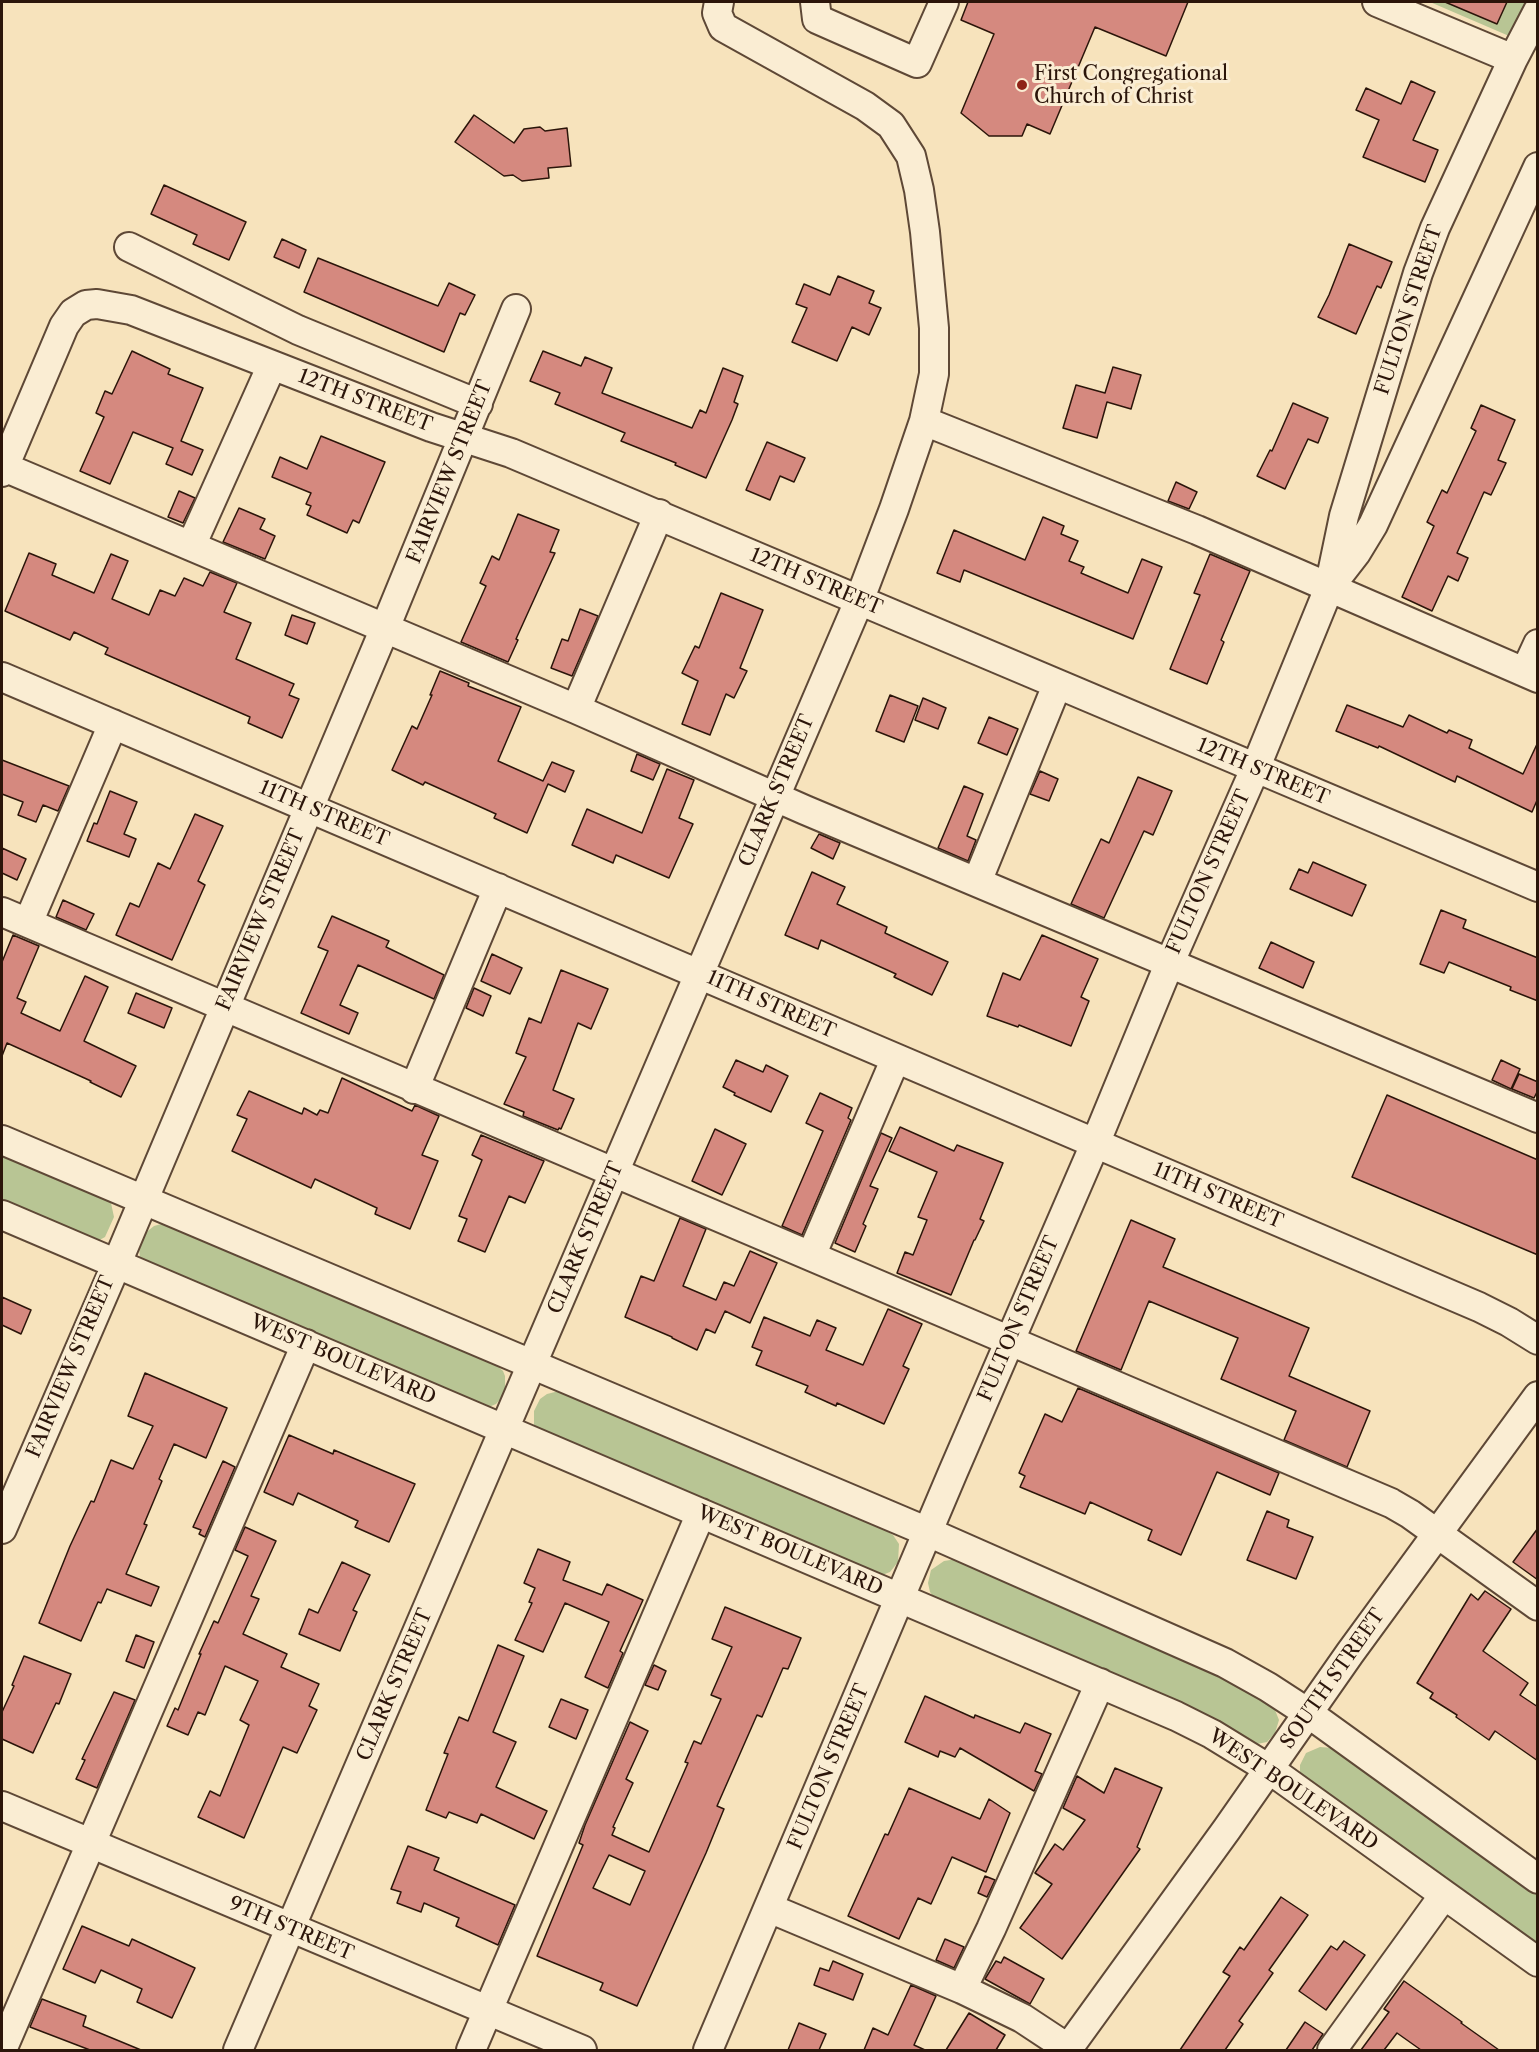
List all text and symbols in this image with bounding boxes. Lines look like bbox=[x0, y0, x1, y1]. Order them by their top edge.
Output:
place label: First Congregational Church of Christ bbox=[1034, 62, 1228, 109]
marker: First Congregational Church of Christ bbox=[1015, 78, 1029, 92]
street label: FULTON STREET bbox=[1370, 222, 1448, 398]
street label: 12TH STREET bbox=[295, 364, 435, 438]
street label: FAIRVIEW STREET bbox=[402, 377, 498, 567]
street label: 12TH STREET bbox=[746, 543, 886, 621]
street label: CLARK STREET bbox=[734, 711, 820, 871]
street label: 12TH STREET bbox=[1193, 733, 1333, 811]
street label: 11TH STREET bbox=[256, 776, 392, 852]
street label: FULTON STREET bbox=[1162, 786, 1256, 958]
street label: FAIRVIEW STREET bbox=[212, 825, 310, 1015]
street label: 11TH STREET bbox=[703, 966, 839, 1044]
street label: CLARK STREET bbox=[543, 1158, 629, 1318]
street label: 11TH STREET bbox=[1150, 1158, 1286, 1234]
street label: FULTON STREET bbox=[973, 1233, 1065, 1405]
street label: FAIRVIEW STREET bbox=[22, 1272, 120, 1462]
street label: WEST BOULEVARD bbox=[247, 1310, 439, 1410]
street label: WEST BOULEVARD bbox=[694, 1501, 886, 1601]
street label: SOUTH STREET bbox=[1276, 1604, 1390, 1754]
street label: CLARK STREET bbox=[352, 1605, 438, 1765]
street label: FULTON STREET bbox=[783, 1681, 875, 1853]
street label: WEST BOULEVARD bbox=[1204, 1724, 1382, 1856]
street label: 9TH STREET bbox=[225, 1892, 357, 1966]

